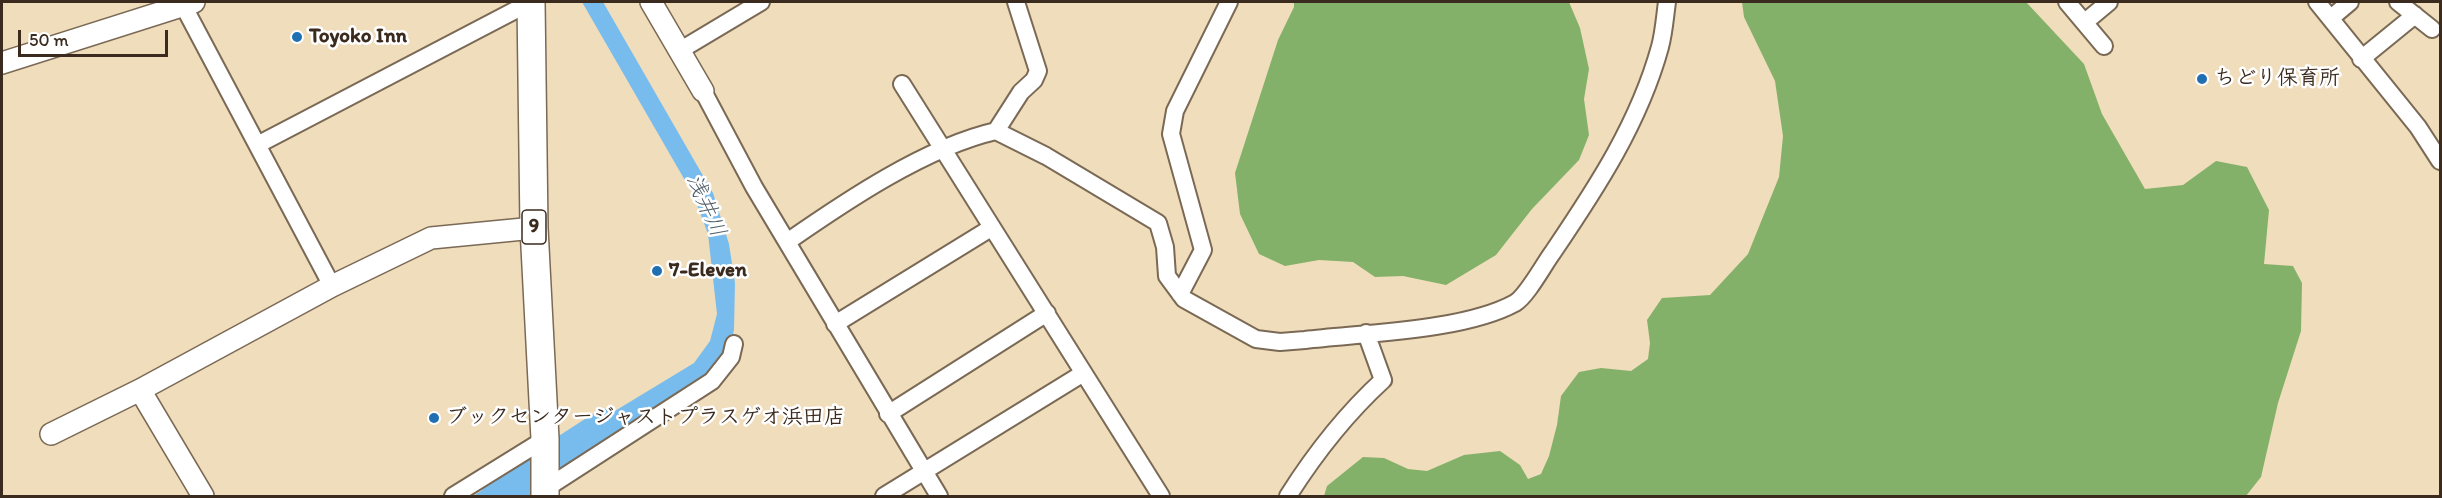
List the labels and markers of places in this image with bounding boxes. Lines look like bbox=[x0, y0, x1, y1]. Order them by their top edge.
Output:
place label: Toyoko Inn bbox=[309, 24, 407, 50]
marker: Toyoko Inn bbox=[290, 30, 304, 44]
place label: ちどり保育所 bbox=[2214, 66, 2340, 92]
marker: ちどり保育所 bbox=[2195, 72, 2209, 86]
place label: 7-Eleven bbox=[669, 258, 747, 284]
marker: 7-Eleven bbox=[650, 264, 664, 278]
place label: ブックセンタージャストプラスゲオ浜田店 bbox=[446, 405, 845, 431]
marker: ブックセンタージャストプラスゲオ浜田店 bbox=[427, 411, 441, 425]

